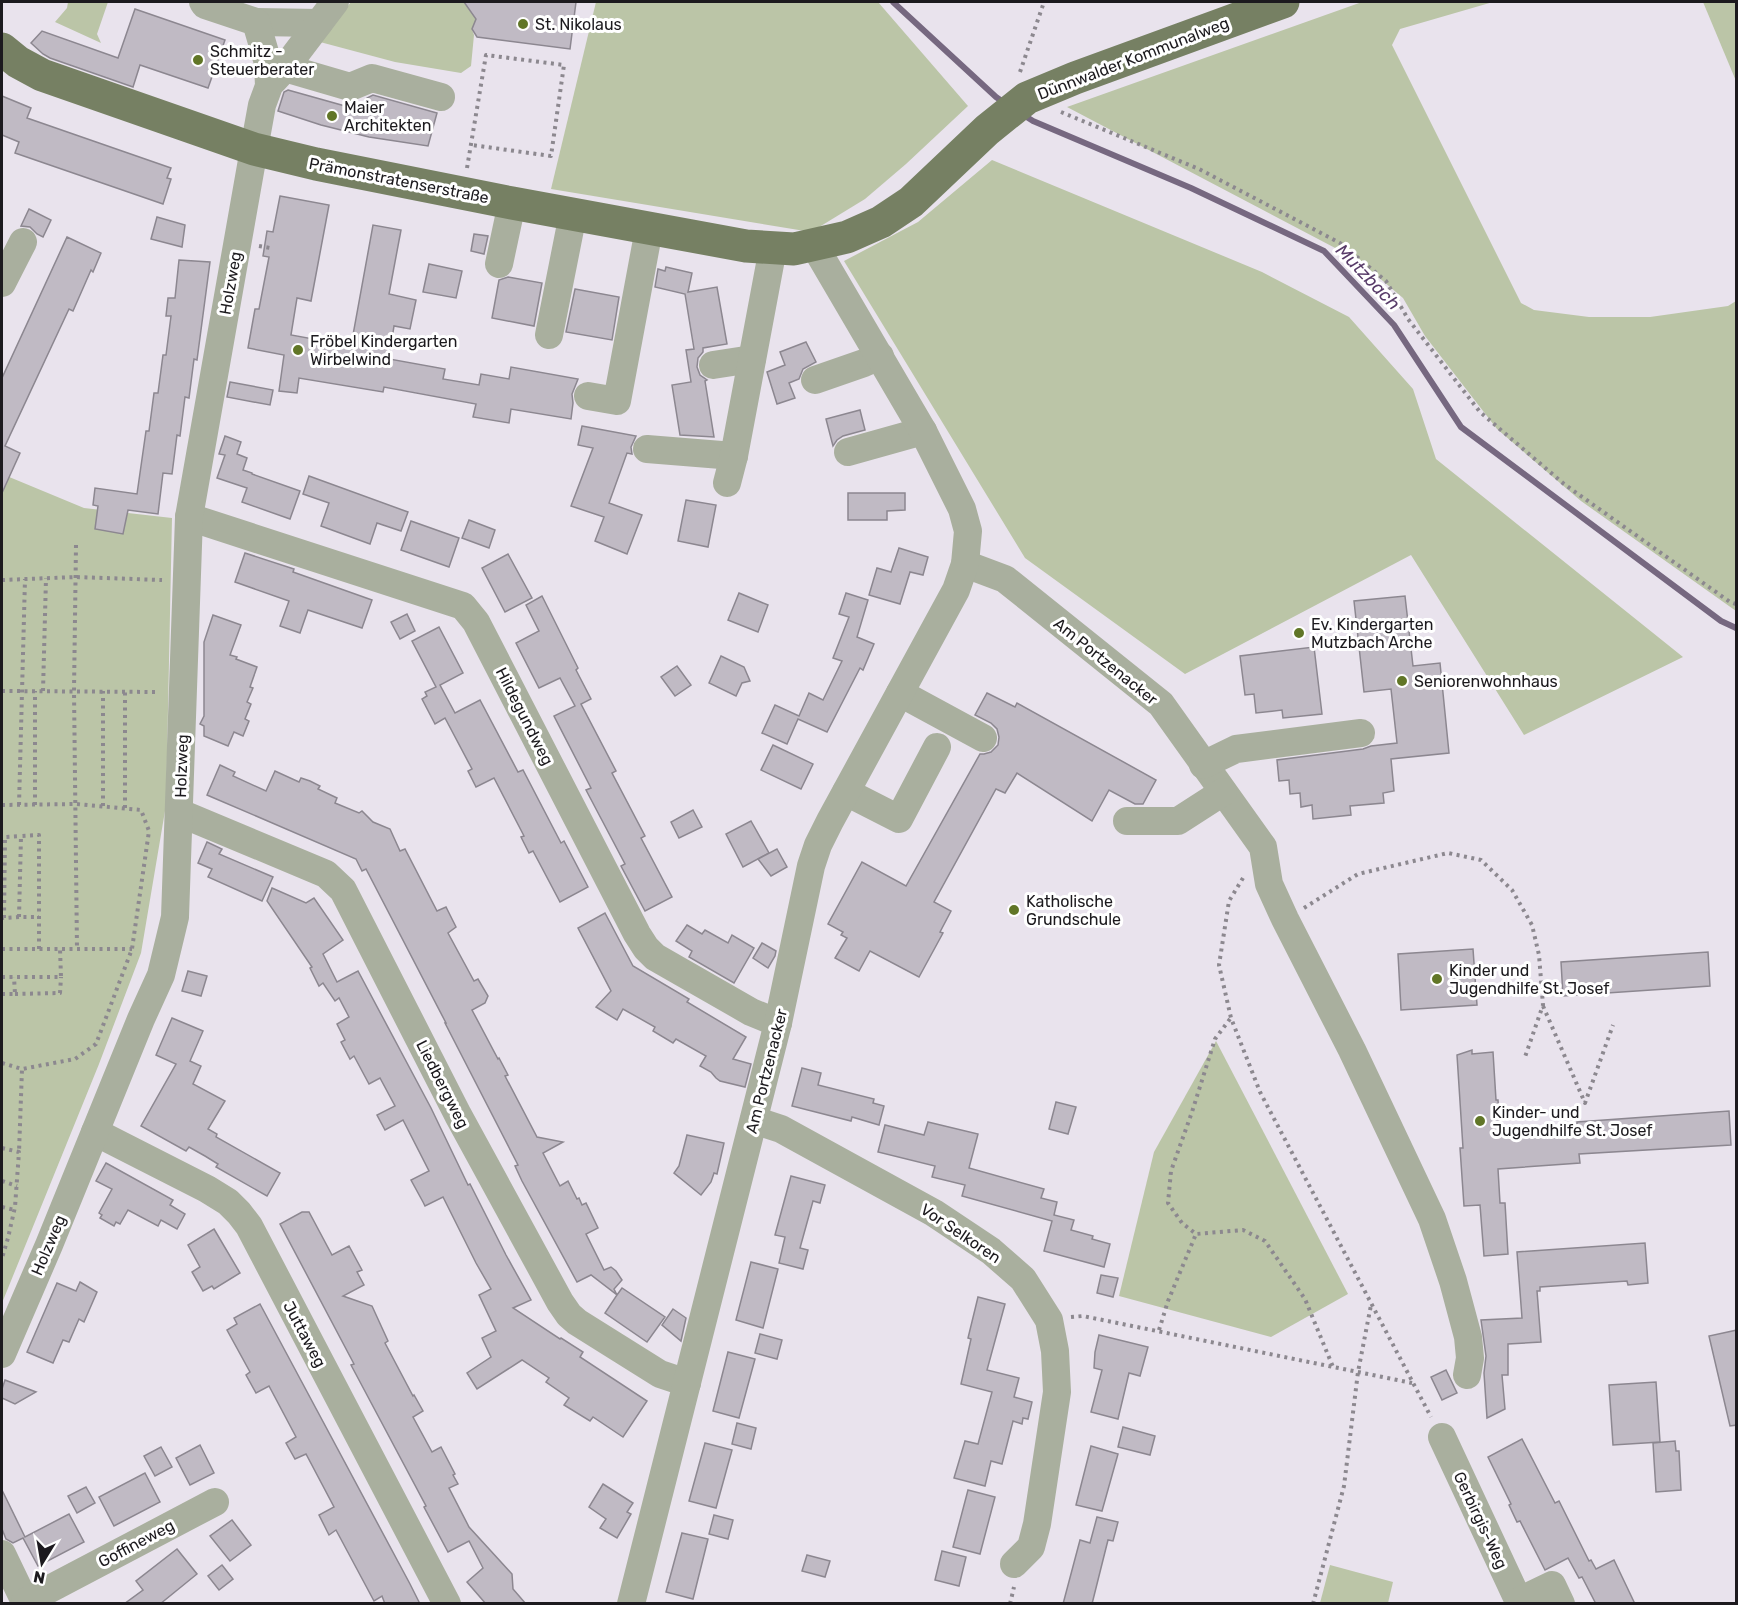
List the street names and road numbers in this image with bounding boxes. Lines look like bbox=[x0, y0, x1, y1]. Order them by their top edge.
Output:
street label: Dünnwalder Kommunalweg bbox=[1035, 13, 1231, 104]
street label: Prämonstratenserstraße bbox=[307, 154, 491, 207]
street label: Holzweg bbox=[216, 250, 245, 316]
street label: Am Portzenacker bbox=[1050, 614, 1161, 709]
street label: Hildegundweg bbox=[492, 664, 557, 768]
street label: Holzweg bbox=[171, 734, 192, 798]
street label: Am Portzenacker bbox=[742, 1007, 791, 1135]
street label: Liedbergweg bbox=[412, 1037, 473, 1132]
street label: Vor Selkoren bbox=[917, 1200, 1005, 1267]
street label: Holzweg bbox=[27, 1212, 70, 1278]
street label: Juttaweg bbox=[279, 1298, 330, 1371]
street label: Gerbirgis-Weg bbox=[1450, 1469, 1511, 1572]
street label: Goffineweg bbox=[95, 1516, 177, 1571]

